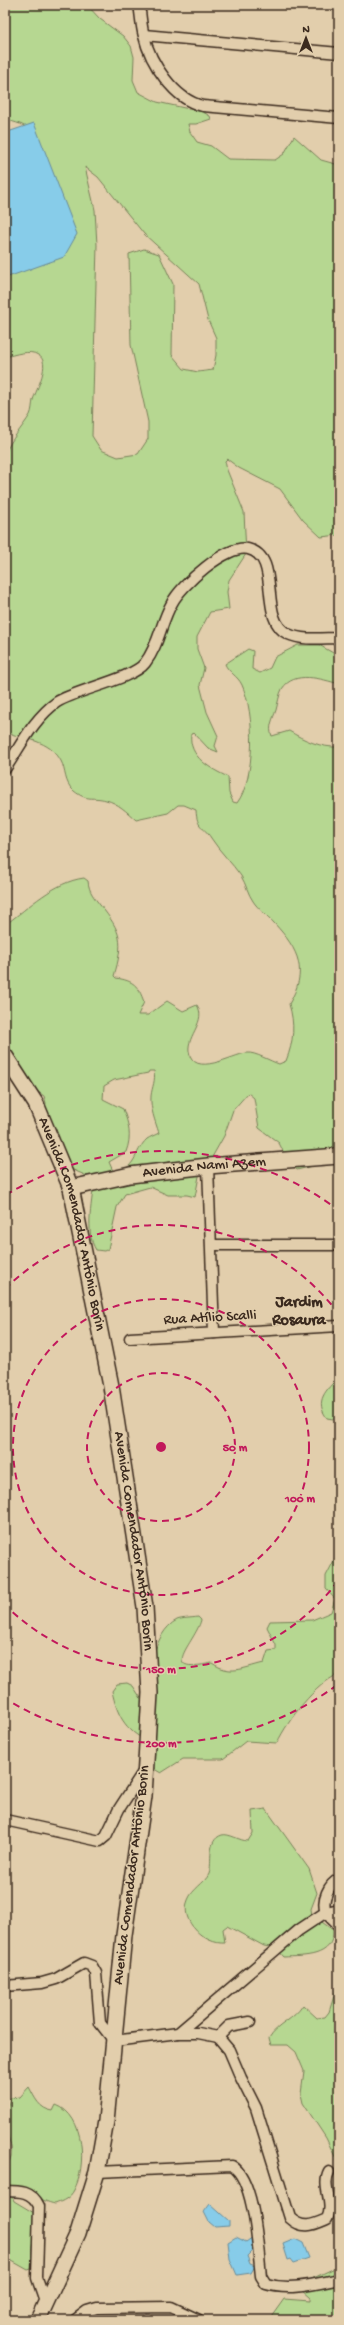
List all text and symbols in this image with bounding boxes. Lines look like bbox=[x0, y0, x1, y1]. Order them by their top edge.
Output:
north arrow bbox=[286, 18, 326, 58]
text: N bbox=[302, 24, 310, 36]
street label: Avenida Comendador Antônio Borin bbox=[34, 1115, 109, 1332]
street label: Avenida Nami Azem bbox=[142, 1153, 267, 1182]
district label: Jardim Rosaura bbox=[271, 1294, 327, 1331]
street label: Rua Atílio Scalli bbox=[163, 1307, 257, 1329]
street label: Avenida Comendador Antônio Borin bbox=[109, 1430, 157, 1651]
centre of rings bbox=[154, 1440, 168, 1454]
text: 50 m bbox=[223, 1442, 248, 1456]
text: 100 m bbox=[284, 1493, 315, 1507]
text: 150 m bbox=[145, 1664, 176, 1678]
text: 200 m bbox=[146, 1738, 177, 1752]
street label: Avenida Comendador Antônio Borin bbox=[110, 1764, 154, 1986]

